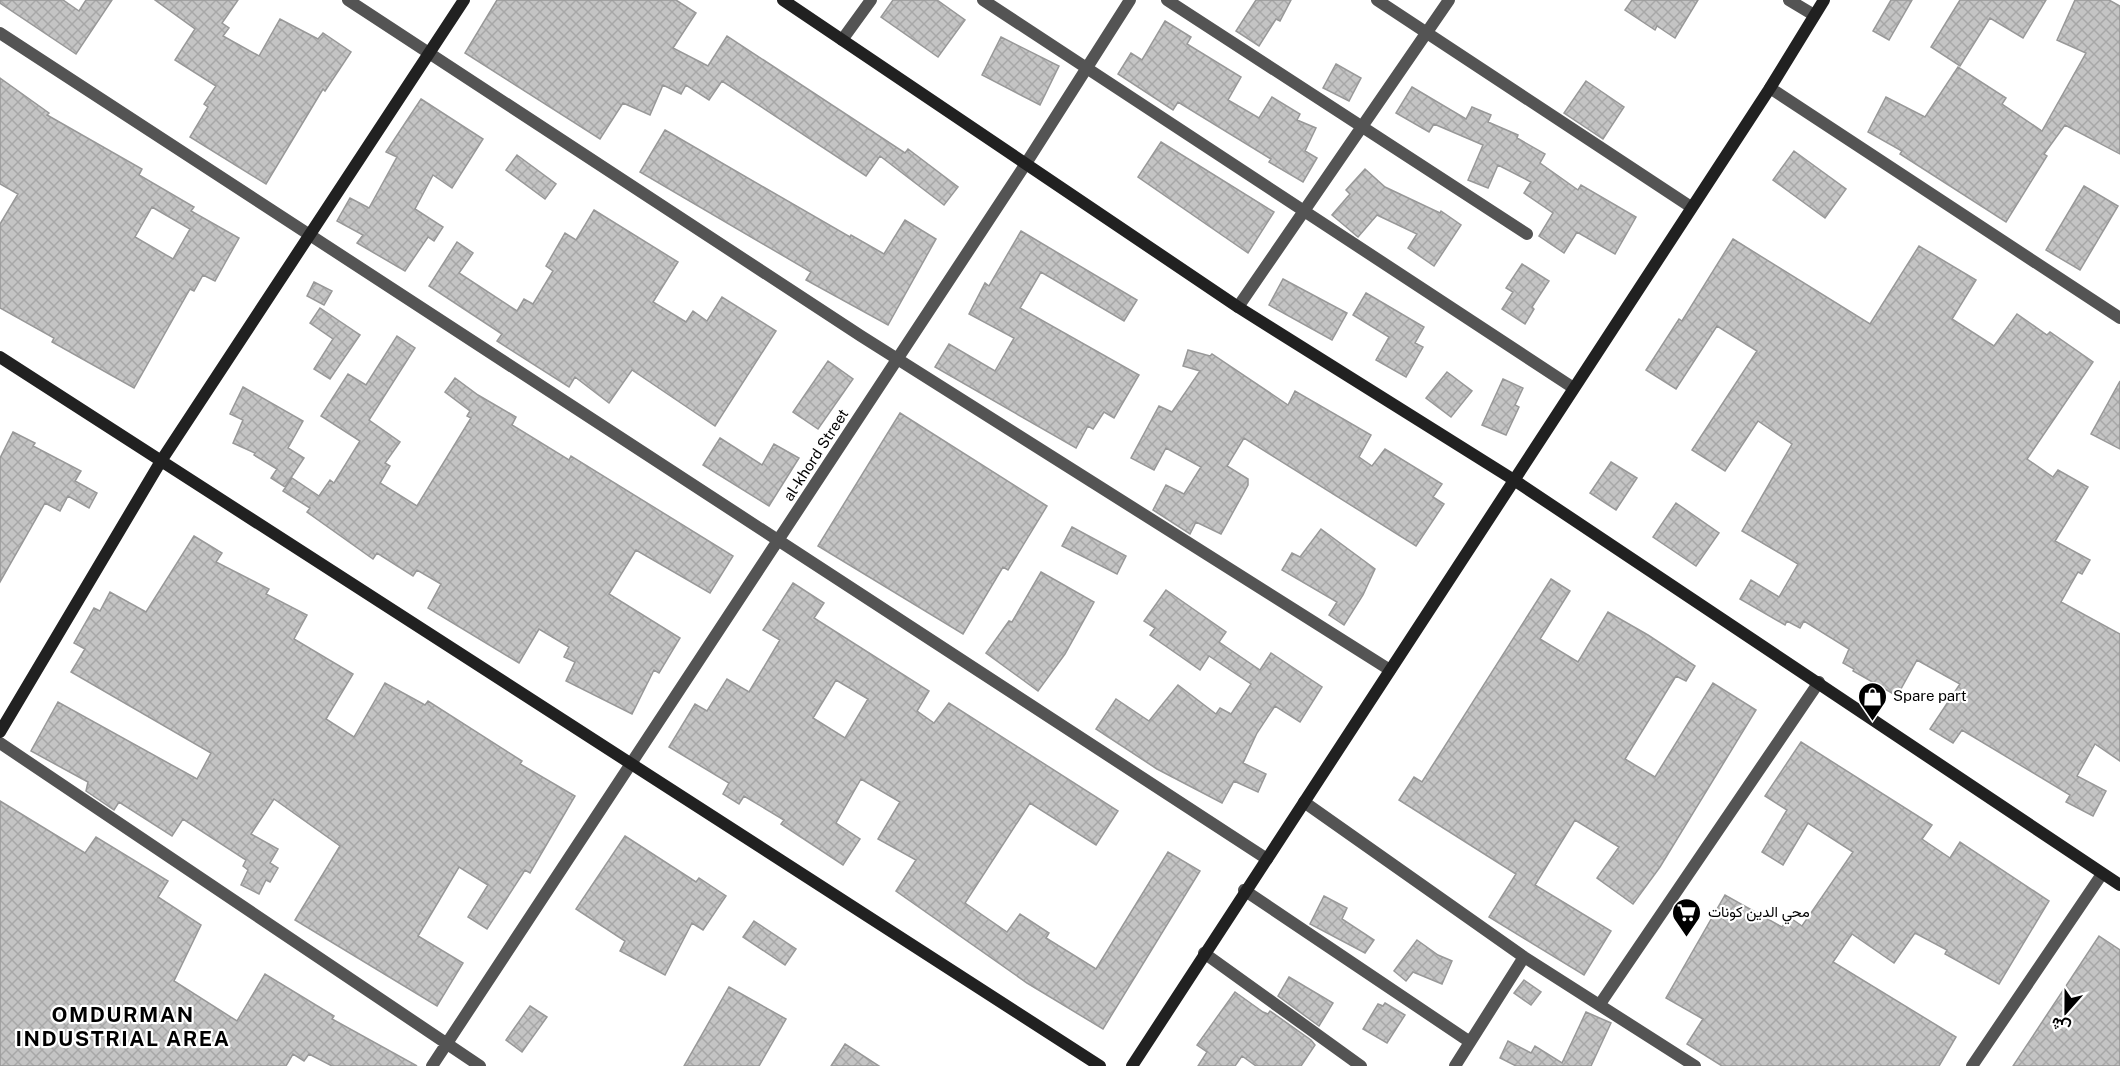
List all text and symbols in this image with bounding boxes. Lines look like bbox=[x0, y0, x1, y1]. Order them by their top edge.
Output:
street label: al-khord Street bbox=[780, 406, 852, 504]
shop icon: Spare part bbox=[1856, 680, 1888, 722]
place label: Spare part bbox=[1893, 687, 1967, 704]
supermarket icon: محي الدين كونات bbox=[1671, 896, 1703, 938]
place label: محي الدين كونات bbox=[1708, 903, 1810, 925]
north arrow bbox=[2036, 982, 2096, 1042]
district label: OMDURMAN INDUSTRIAL AREA bbox=[16, 1002, 230, 1051]
text: ش bbox=[2048, 1013, 2073, 1038]

